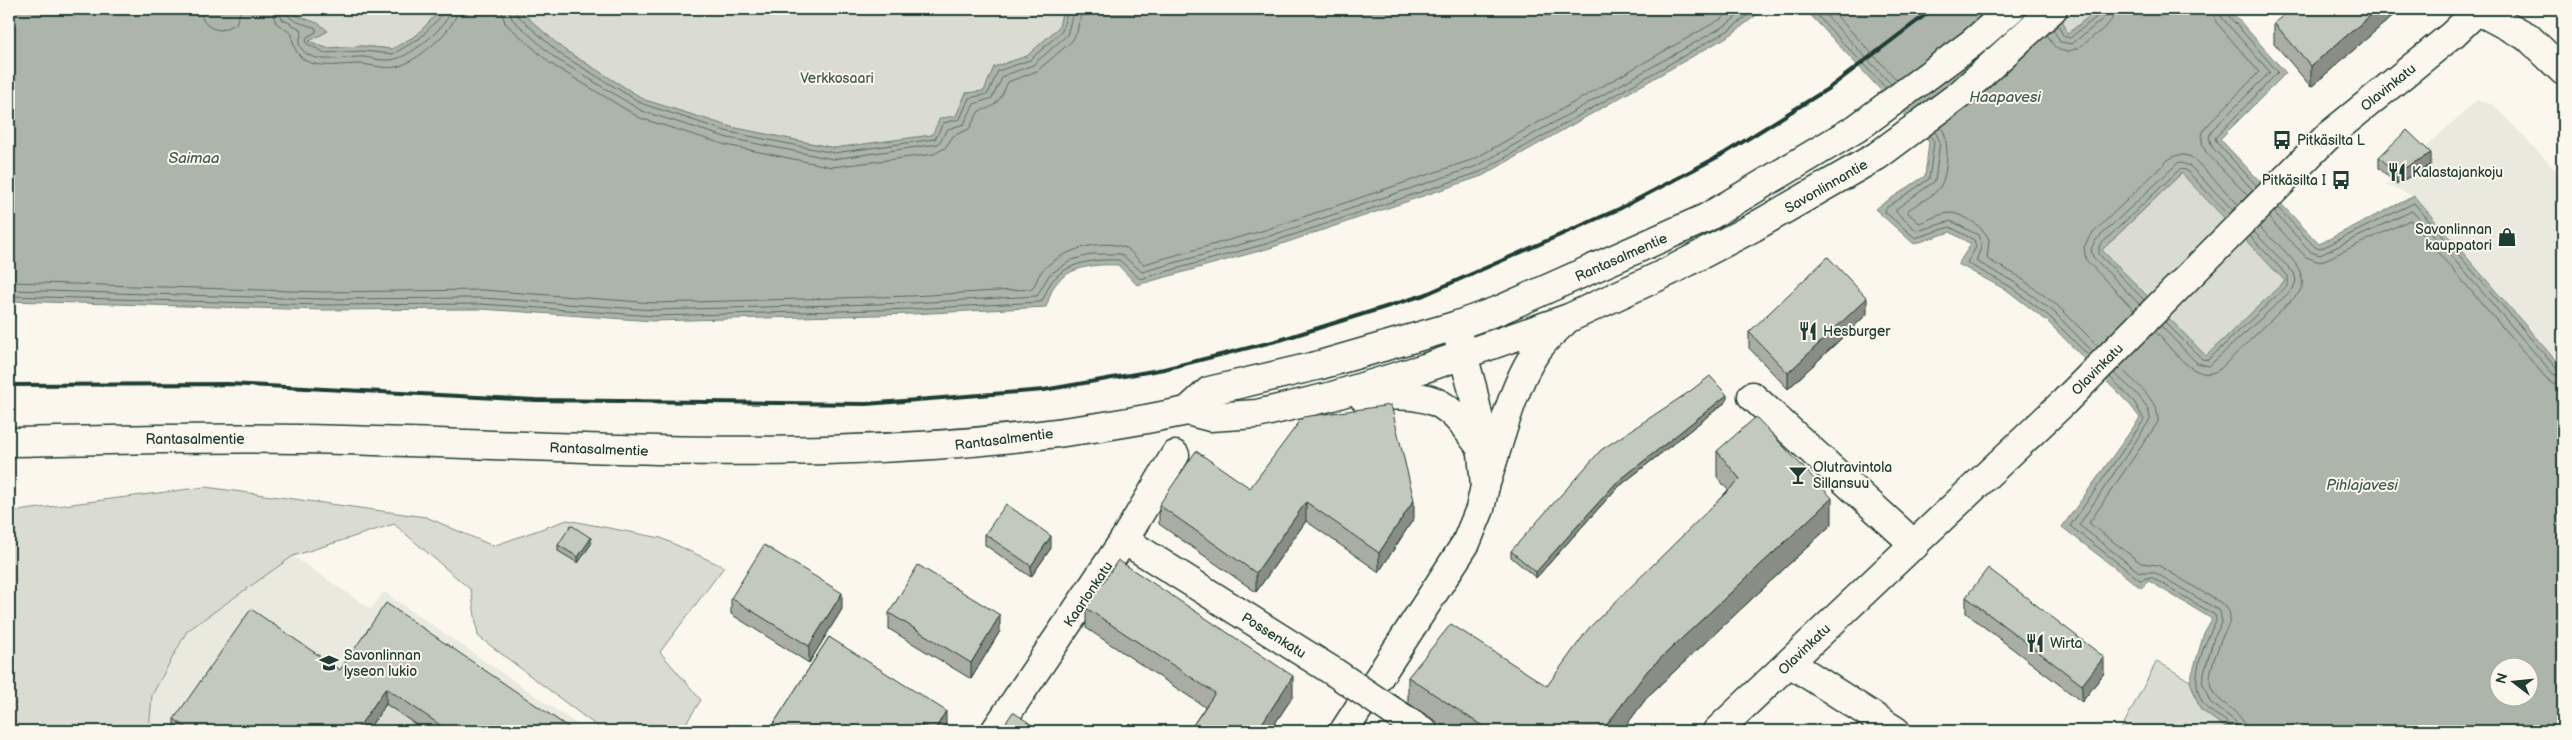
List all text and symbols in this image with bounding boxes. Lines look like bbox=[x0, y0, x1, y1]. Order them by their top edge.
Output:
street label: Olavinkatu bbox=[2357, 60, 2419, 115]
park label: Verkkosaari bbox=[800, 70, 874, 87]
water label: Haapavesi bbox=[1969, 88, 2042, 107]
bus stop icon: Pitkäsilta L bbox=[2271, 129, 2293, 151]
place label: Pitkäsilta L bbox=[2297, 132, 2365, 149]
water label: Saimaa bbox=[169, 149, 219, 168]
street label: Savonlinnantie bbox=[1782, 156, 1871, 217]
restaurant icon: Kalastajankoju bbox=[2386, 161, 2408, 183]
place label: Kalastajankoju bbox=[2412, 164, 2503, 181]
bus stop icon: Pitkäsilta I bbox=[2330, 169, 2352, 191]
place label: Pitkäsilta I bbox=[2262, 172, 2326, 189]
place label: Savonlinnan kauppatori bbox=[2415, 221, 2492, 254]
shop icon: Savonlinnan kauppatori bbox=[2496, 226, 2518, 248]
street label: Rantasalmentie bbox=[1572, 230, 1670, 285]
restaurant icon: Hesburger bbox=[1797, 320, 1819, 342]
place label: Hesburger bbox=[1823, 323, 1891, 340]
street label: Olavinkatu bbox=[2068, 340, 2127, 399]
street label: Rantasalmentie bbox=[954, 425, 1054, 454]
street label: Rantasalmentie bbox=[145, 431, 245, 448]
street label: Rantasalmentie bbox=[549, 439, 649, 460]
place label: Olutravintola Sillansuu bbox=[1813, 459, 1892, 492]
bar icon: Olutravintola Sillansuu bbox=[1787, 464, 1809, 486]
water label: Pihlajavesi bbox=[2326, 476, 2398, 495]
street label: Kaarlonkatu bbox=[1060, 558, 1116, 630]
street label: Possenkatu bbox=[1238, 609, 1309, 662]
street label: Olavinkatu bbox=[1775, 620, 1834, 678]
restaurant icon: Wirta bbox=[2024, 632, 2046, 654]
place label: Wirta bbox=[2050, 635, 2082, 652]
place label: Savonlinnan lyseon lukio bbox=[344, 647, 421, 680]
school or university icon: Savonlinnan lyseon lukio bbox=[318, 652, 340, 674]
north arrow bbox=[2490, 658, 2540, 708]
text: N bbox=[2492, 671, 2512, 686]

